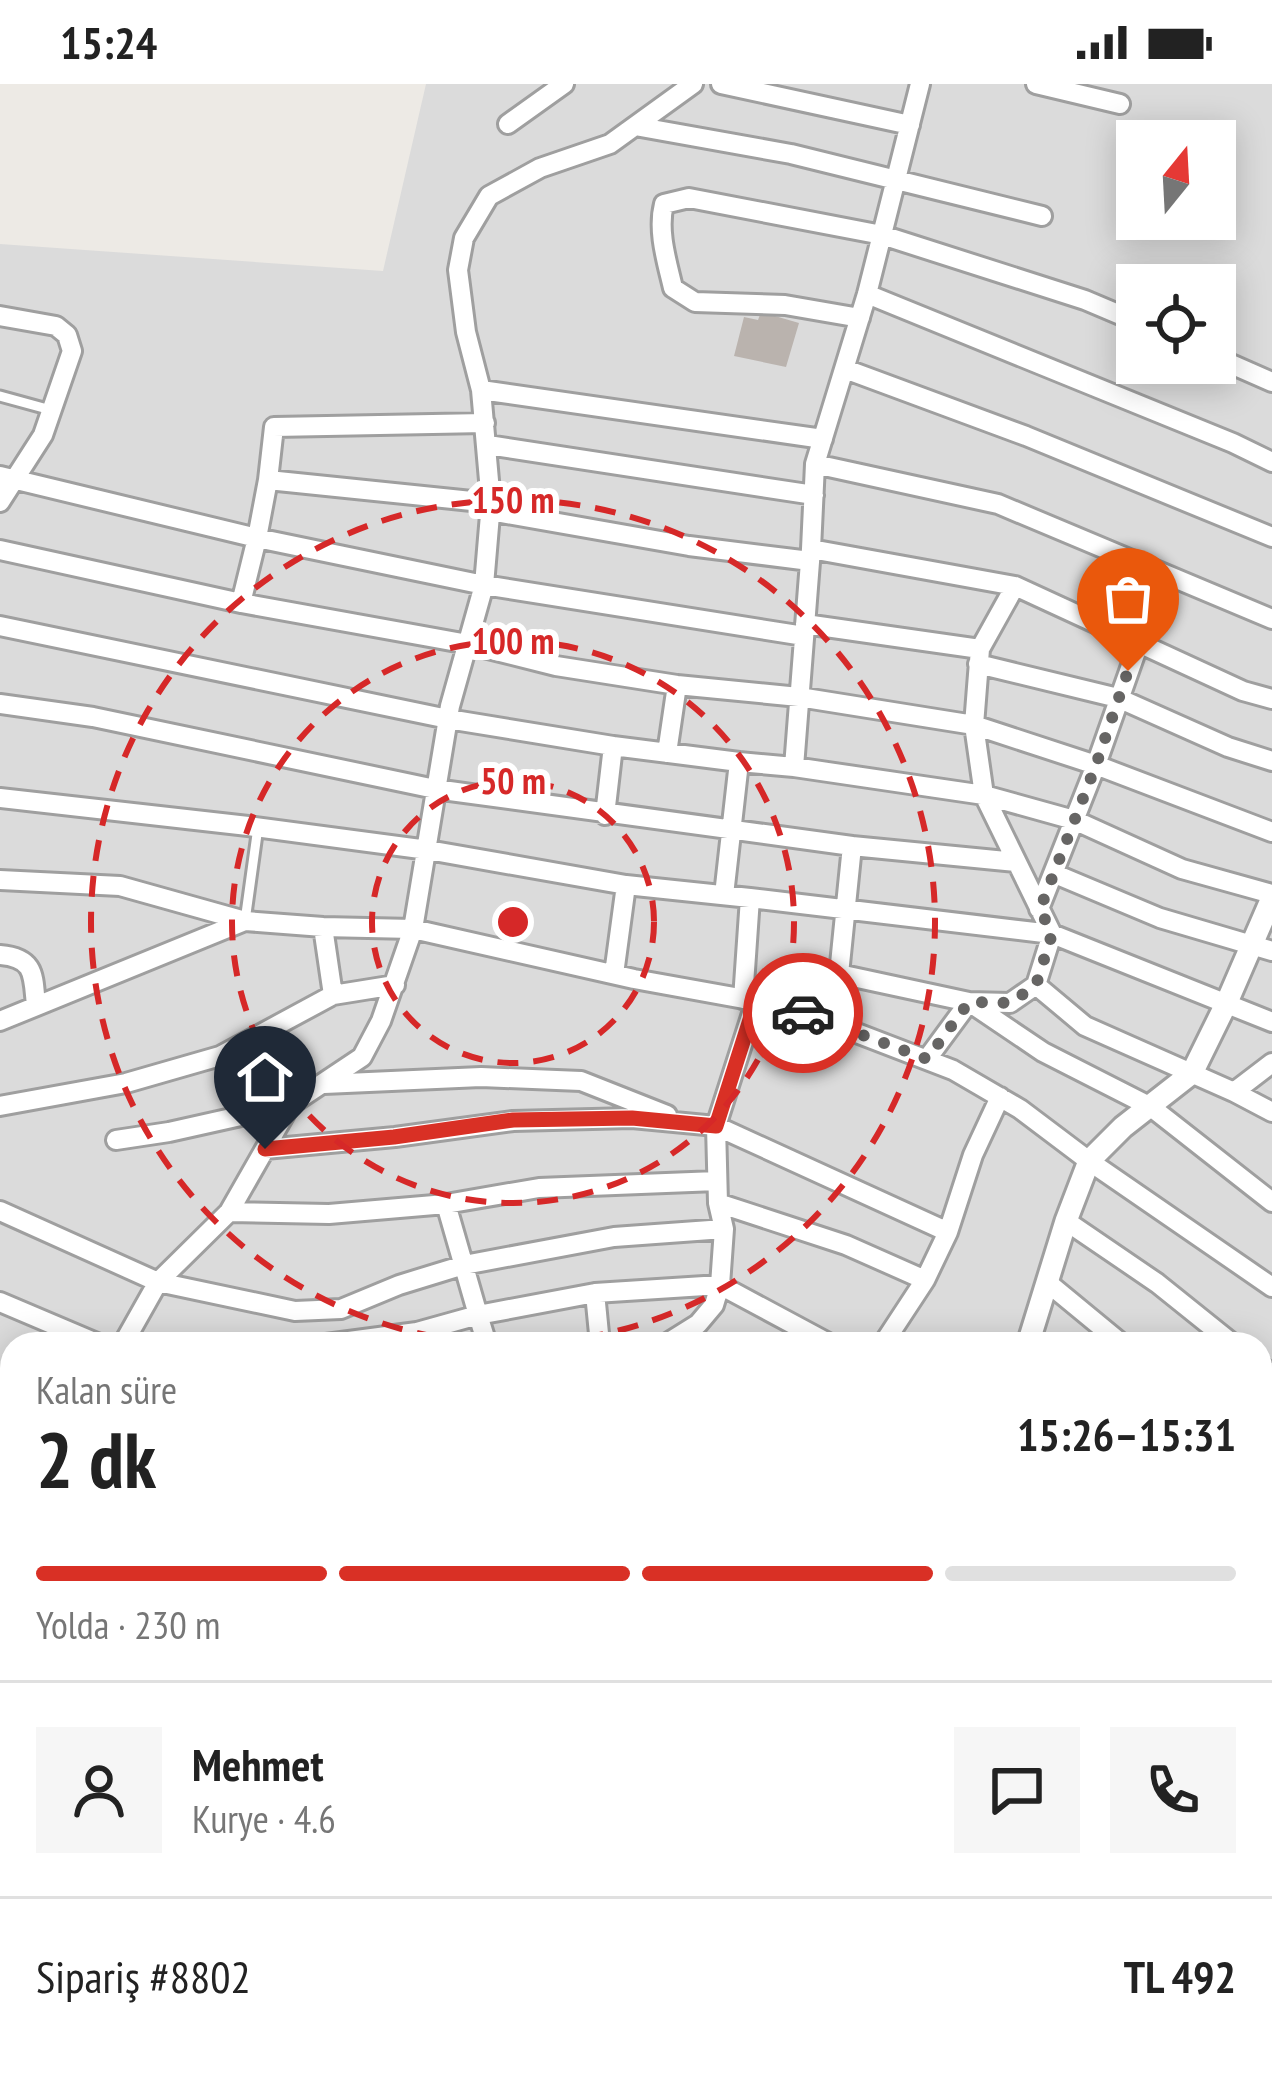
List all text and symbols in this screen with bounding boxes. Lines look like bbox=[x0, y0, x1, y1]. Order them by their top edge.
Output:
text: 15:24 bbox=[60, 13, 157, 71]
north arrow bbox=[1116, 120, 1236, 240]
map controls bbox=[1116, 120, 1236, 384]
button: locate bbox=[1116, 264, 1236, 384]
text: 150 m bbox=[472, 476, 554, 523]
pin bbox=[1077, 548, 1179, 671]
icon: bag bbox=[1095, 566, 1161, 632]
text: 100 m bbox=[472, 617, 554, 664]
text: 50 m bbox=[480, 757, 546, 804]
centre of rings bbox=[492, 901, 534, 943]
courier bbox=[743, 953, 863, 1073]
icon: car bbox=[770, 980, 836, 1046]
pin bbox=[214, 1026, 316, 1149]
icon: home bbox=[232, 1044, 298, 1110]
text: Kalan süre bbox=[36, 1364, 177, 1415]
text: 15:26–15:31 bbox=[1017, 1405, 1236, 1463]
text: 2 dk bbox=[36, 1409, 156, 1510]
text: Yolda · 230 m bbox=[36, 1599, 221, 1650]
button: person bbox=[36, 1727, 162, 1853]
button: chat bbox=[954, 1727, 1080, 1853]
button: phone bbox=[1110, 1727, 1236, 1853]
text: Mehmet bbox=[192, 1735, 324, 1793]
text: Kurye · 4.6 bbox=[192, 1793, 336, 1844]
text: Sipariş #8802 bbox=[36, 1947, 251, 2005]
text: TL 492 bbox=[1124, 1947, 1236, 2005]

